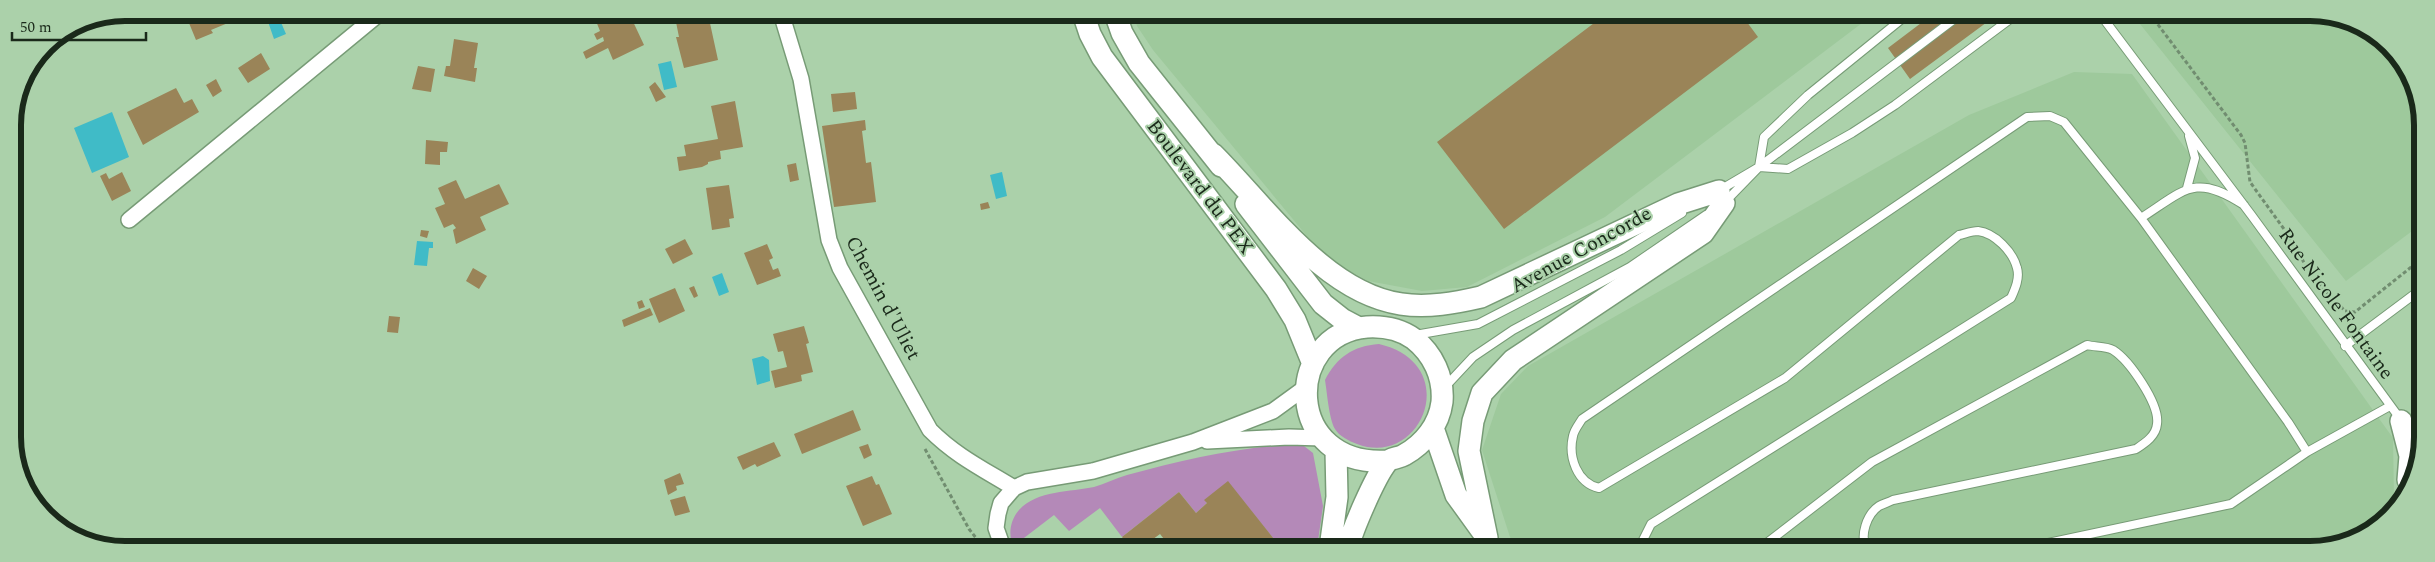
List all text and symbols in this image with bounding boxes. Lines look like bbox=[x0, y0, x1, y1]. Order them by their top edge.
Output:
scale bar bbox=[12, 10, 146, 42]
text: 50 m bbox=[20, 16, 52, 39]
street label: Boulevard du PEX bbox=[1139, 113, 1261, 261]
street label: Avenue Concorde bbox=[1505, 199, 1657, 301]
street label: Rue Nicole Fontaine bbox=[2271, 222, 2401, 386]
street label: Chemin d'Uliet bbox=[838, 231, 928, 365]

